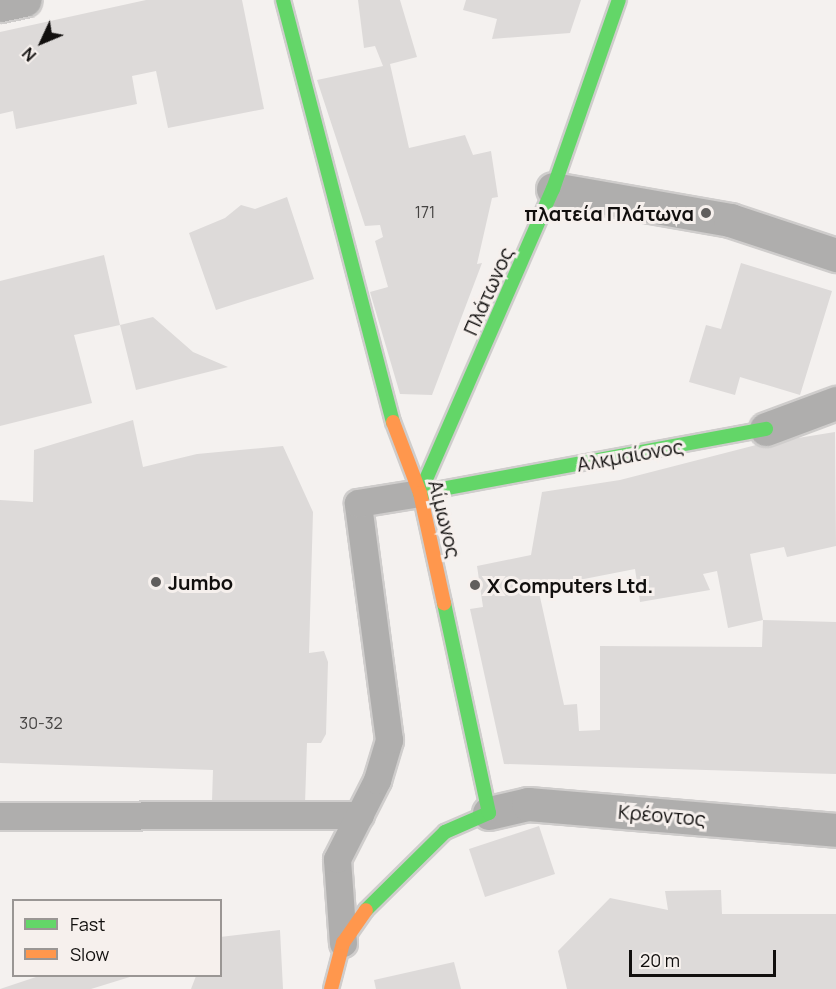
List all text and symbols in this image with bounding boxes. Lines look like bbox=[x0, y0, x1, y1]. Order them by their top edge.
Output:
north arrow bbox=[12, 12, 72, 72]
text: N bbox=[17, 43, 41, 66]
place label: πλατεία Πλάτωνα bbox=[524, 201, 694, 225]
house number: 171 bbox=[415, 202, 435, 222]
marker: πλατεία Πλάτωνα bbox=[699, 206, 713, 220]
street label: Πλάτωνος bbox=[458, 243, 518, 339]
street label: Αλκμαίονος bbox=[575, 434, 685, 476]
street label: Αίμωνος bbox=[424, 477, 466, 561]
place label: Jumbo bbox=[168, 570, 233, 594]
place label: X Computers Ltd. bbox=[487, 573, 653, 597]
marker: Jumbo bbox=[149, 575, 163, 589]
marker: X Computers Ltd. bbox=[468, 578, 482, 592]
house number: 30-32 bbox=[19, 713, 63, 733]
street label: Κρέοντος bbox=[617, 799, 707, 831]
legend bbox=[12, 899, 222, 977]
text: Fast bbox=[70, 912, 105, 936]
scale bar bbox=[632, 938, 779, 976]
text: Slow bbox=[70, 942, 109, 966]
text: 20 m bbox=[640, 948, 680, 972]

